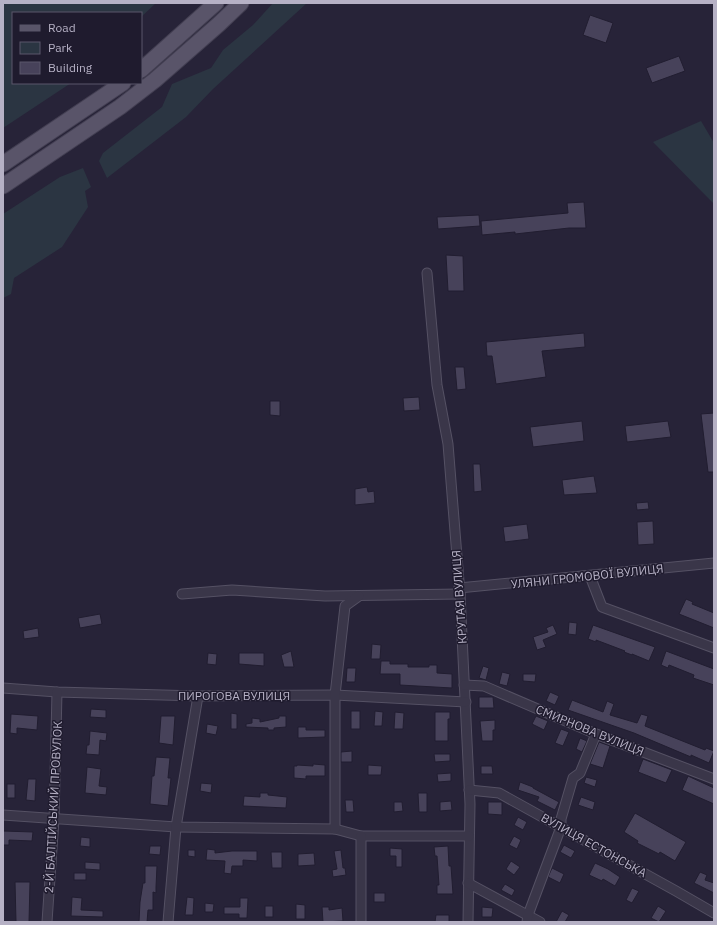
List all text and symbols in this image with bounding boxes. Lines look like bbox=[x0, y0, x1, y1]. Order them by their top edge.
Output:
legend bbox=[12, 12, 142, 84]
text: Road bbox=[48, 20, 76, 35]
text: Park bbox=[48, 40, 73, 55]
text: Building bbox=[48, 60, 93, 75]
street label: КРУТАЯ ВУЛИЦЯ bbox=[448, 550, 470, 644]
street label: УЛЯНИ ГРОМОВОЇ ВУЛИЦЯ bbox=[510, 561, 664, 591]
street label: ПИРОГОВА ВУЛИЦЯ bbox=[178, 688, 290, 703]
street label: СМИРНОВА ВУЛИЦЯ bbox=[534, 701, 646, 759]
street label: 2-Й БАЛТІЙСЬКИЙ ПРОВУЛОК bbox=[41, 720, 65, 894]
street label: ВУЛИЦЯ ЕСТОНСЬКА bbox=[538, 810, 650, 880]

